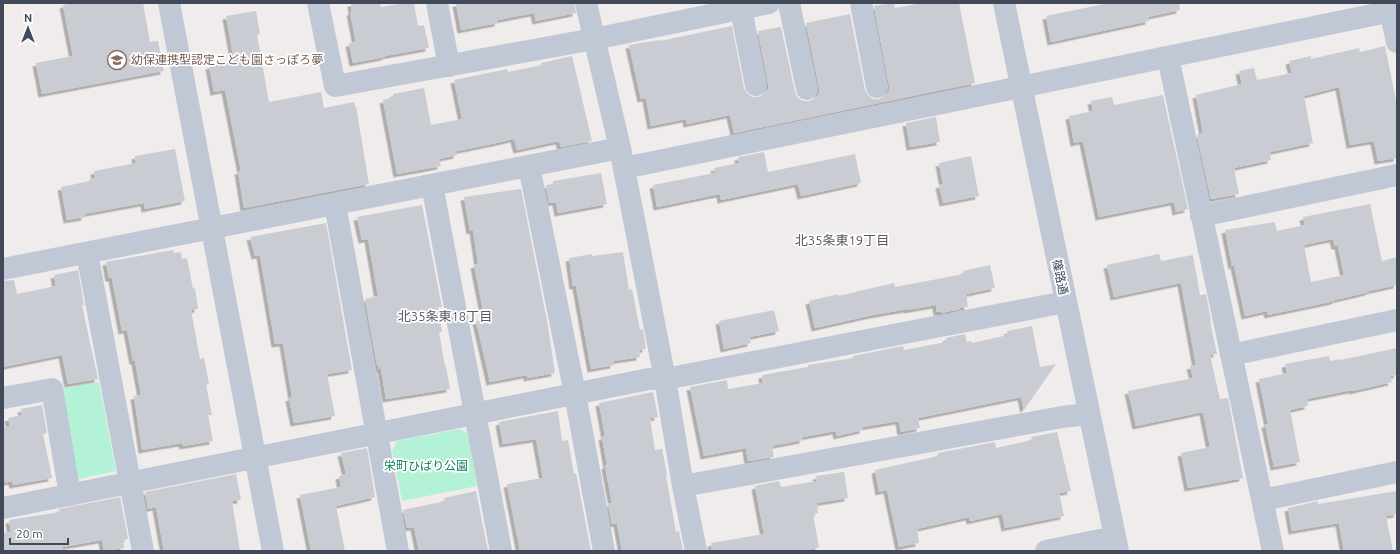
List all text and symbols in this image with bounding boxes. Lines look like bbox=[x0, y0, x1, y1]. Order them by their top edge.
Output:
north arrow bbox=[8, 8, 48, 48]
text: N bbox=[24, 12, 32, 24]
school or university icon: 幼保連携型認定こども園さっぽろ夢 bbox=[106, 49, 128, 71]
place label: 幼保連携型認定こども園さっぽろ夢 bbox=[131, 53, 323, 66]
district label: 北35条東19丁目 bbox=[795, 233, 889, 247]
street label: 篠路通 bbox=[1050, 258, 1071, 296]
district label: 北35条東18丁目 bbox=[398, 309, 492, 323]
park label: 栄町ひばり公園 bbox=[384, 459, 468, 472]
scale bar bbox=[10, 520, 68, 546]
text: 20 m bbox=[16, 527, 43, 540]

